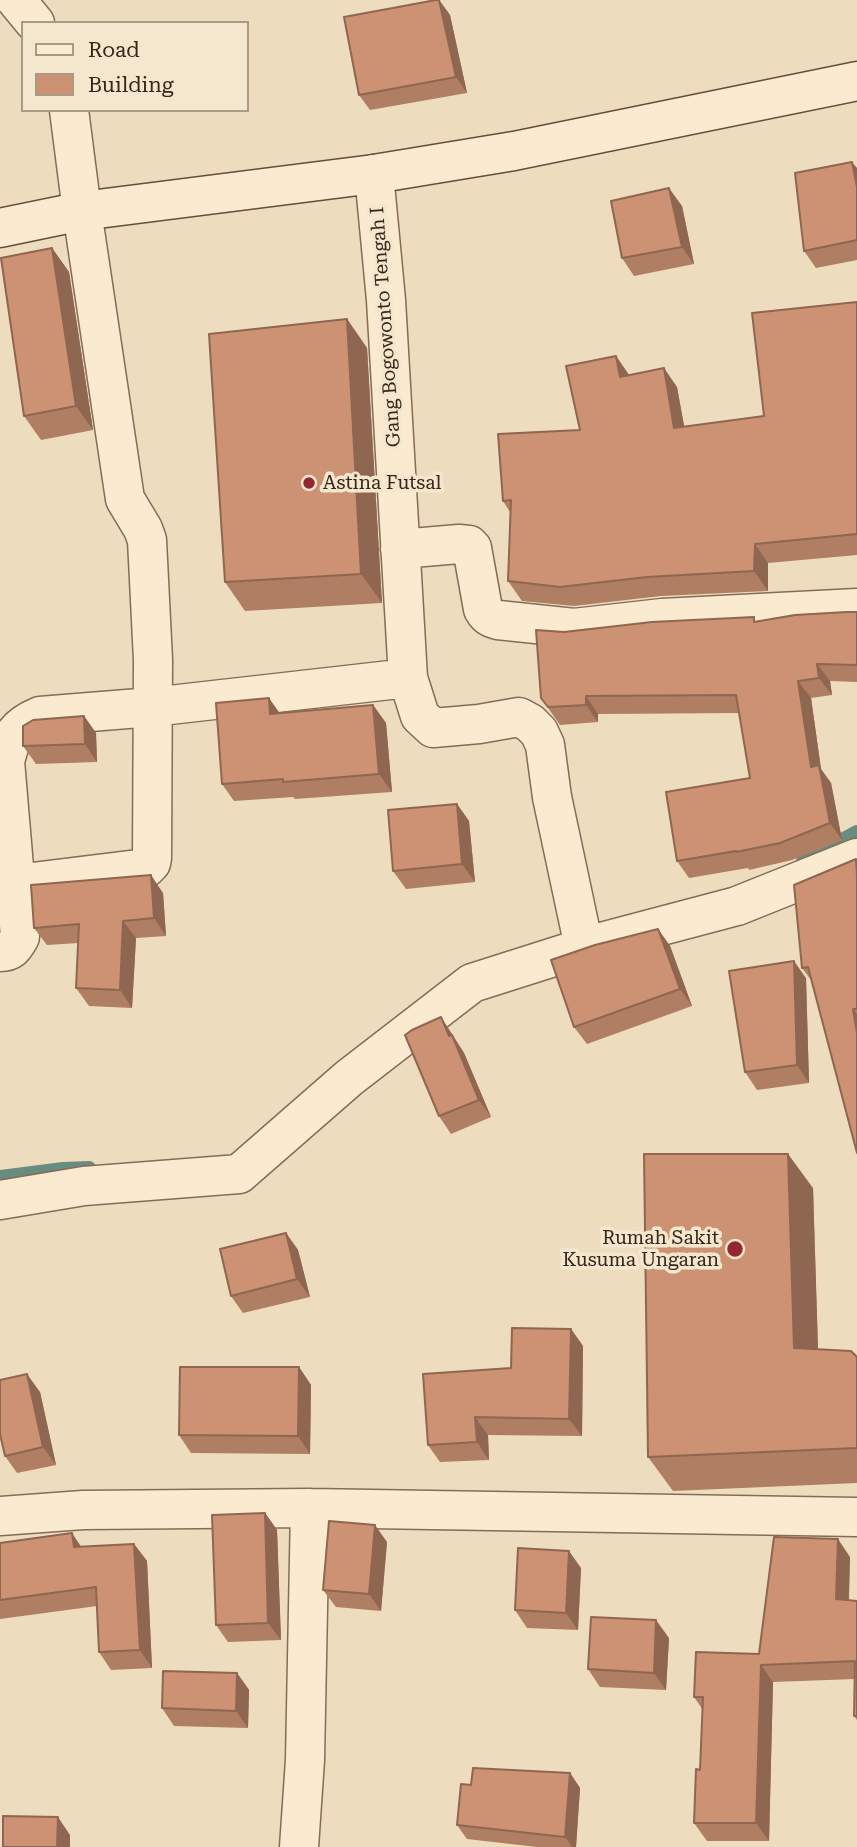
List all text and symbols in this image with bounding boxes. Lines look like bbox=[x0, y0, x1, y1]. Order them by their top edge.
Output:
legend bbox=[21, 21, 248, 112]
text: Road bbox=[88, 38, 140, 62]
text: Building bbox=[88, 73, 174, 97]
street label: Gang Bogowonto Tengah I bbox=[366, 206, 406, 448]
place label: Astina Futsal bbox=[323, 472, 441, 494]
marker: Astina Futsal bbox=[301, 475, 317, 491]
place label: Rumah Sakit Kusuma Ungaran bbox=[563, 1227, 719, 1271]
marker: Rumah Sakit Kusuma Ungaran bbox=[725, 1239, 745, 1259]

